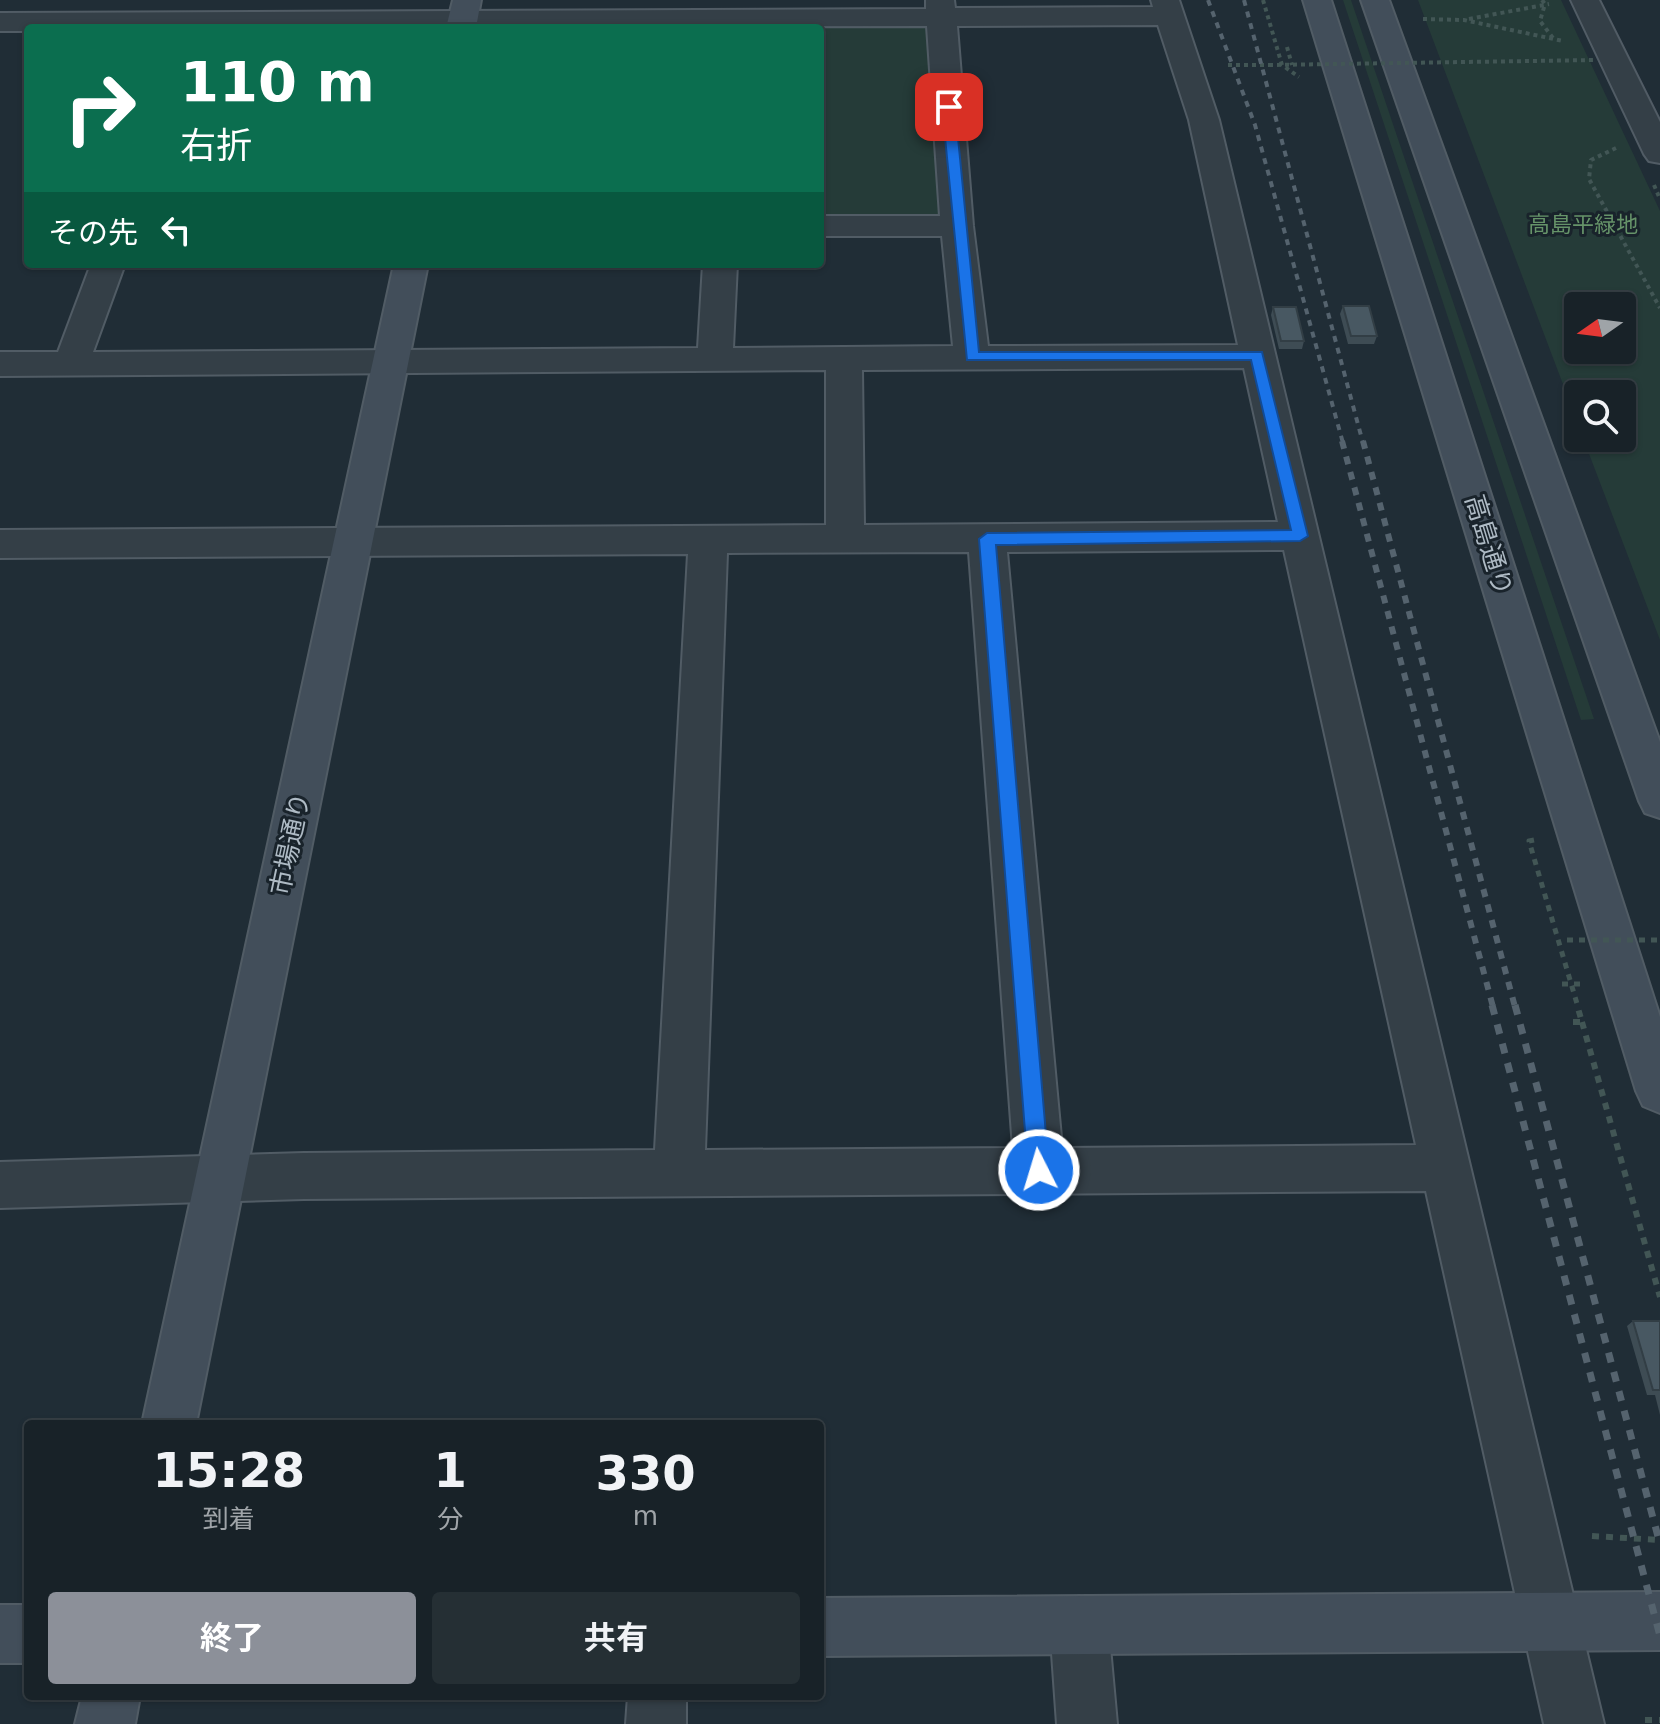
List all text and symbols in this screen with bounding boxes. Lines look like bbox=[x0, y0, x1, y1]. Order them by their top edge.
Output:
text: 110 m bbox=[180, 49, 375, 114]
icon: right bbox=[48, 56, 152, 160]
pin bbox=[915, 73, 983, 141]
icon: arrive bbox=[927, 85, 971, 129]
text: 右折 bbox=[180, 125, 252, 166]
icon: left bbox=[154, 208, 198, 252]
park label: 高島平緑地 bbox=[1528, 212, 1638, 237]
text: その先 bbox=[48, 215, 138, 250]
north arrow bbox=[1564, 292, 1636, 364]
map controls bbox=[1564, 292, 1636, 452]
button: search bbox=[1564, 380, 1636, 452]
street label: 高島通り bbox=[1459, 491, 1519, 599]
street label: 市場通り bbox=[265, 790, 315, 898]
position arrow bbox=[997, 1128, 1081, 1212]
text: 15:28 bbox=[152, 1442, 305, 1498]
text: 1 bbox=[434, 1442, 467, 1498]
text: 330 bbox=[595, 1445, 696, 1501]
text: m bbox=[633, 1501, 658, 1531]
text: 到着 bbox=[203, 1504, 255, 1534]
text: 分 bbox=[437, 1504, 463, 1534]
button: 終了 bbox=[48, 1592, 416, 1684]
button: 共有 bbox=[432, 1592, 800, 1684]

